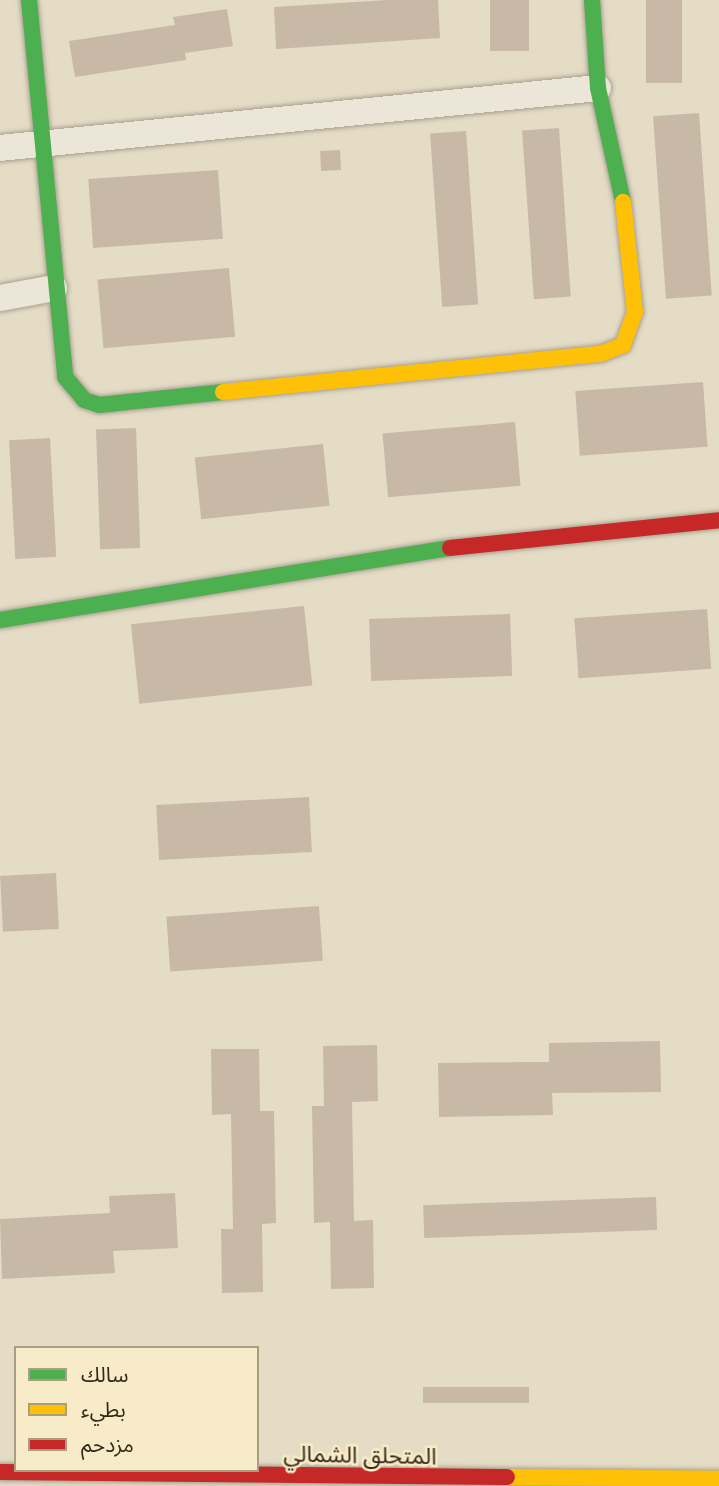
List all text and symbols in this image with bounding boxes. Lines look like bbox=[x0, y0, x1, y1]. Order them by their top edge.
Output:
legend bbox=[14, 1346, 259, 1472]
text: سالك bbox=[81, 1363, 128, 1387]
text: بطيء bbox=[81, 1398, 126, 1422]
text: مزدحم bbox=[81, 1433, 134, 1457]
street label: المتحلق الشمالي bbox=[283, 1441, 437, 1471]

